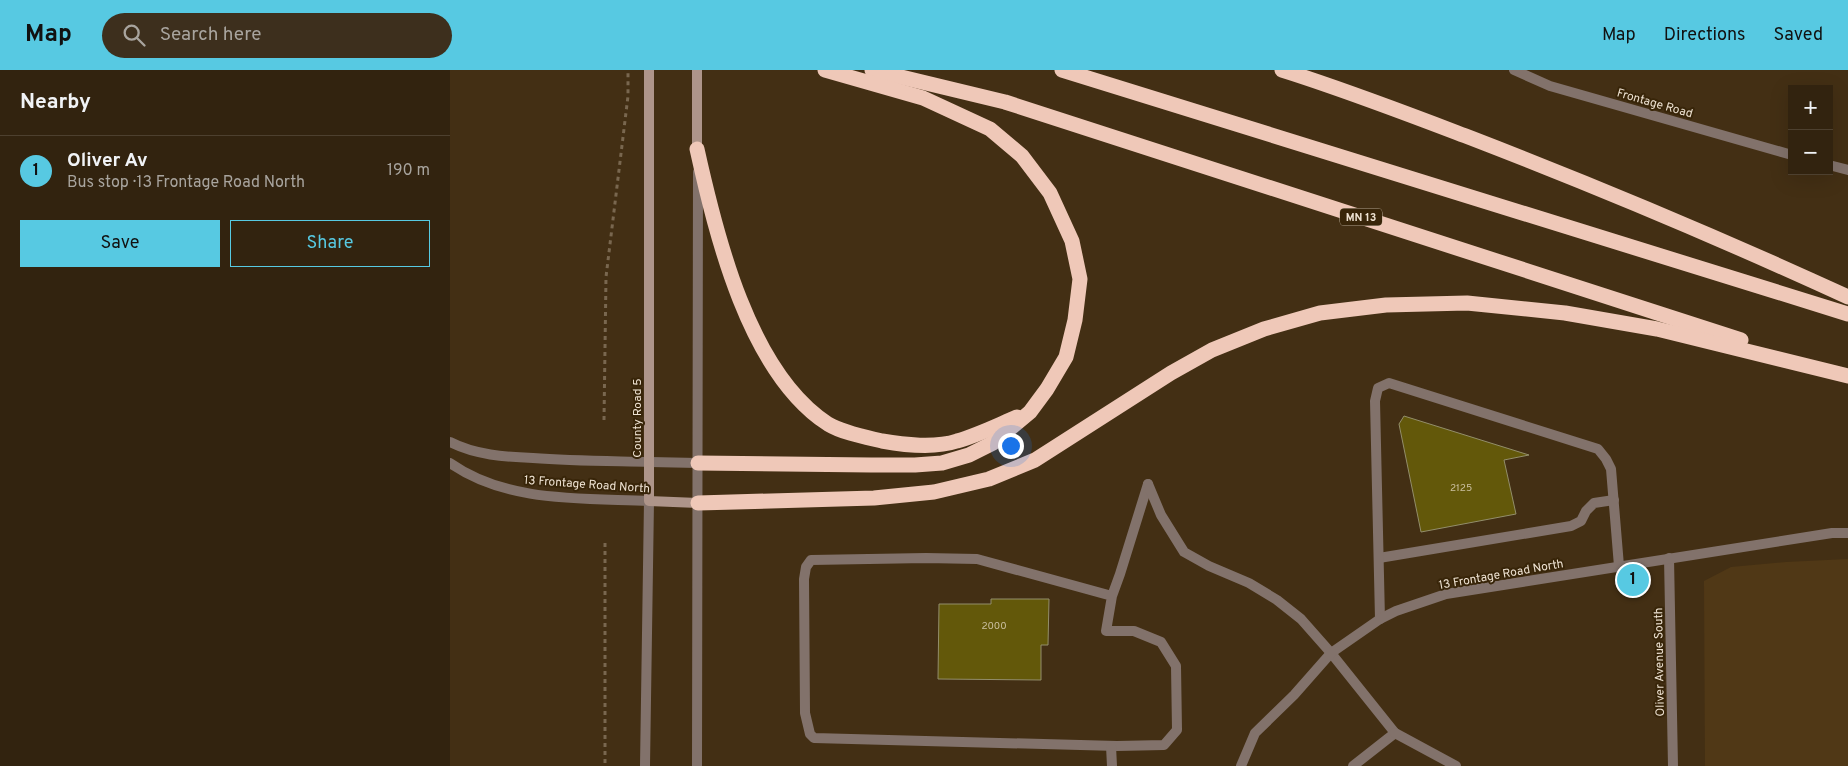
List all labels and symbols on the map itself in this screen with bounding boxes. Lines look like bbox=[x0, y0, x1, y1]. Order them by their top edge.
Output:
street label: Frontage Road bbox=[1615, 86, 1694, 122]
road number: MN 13 bbox=[1340, 208, 1382, 226]
street label: County Road 5 bbox=[630, 378, 646, 458]
your location bbox=[998, 433, 1024, 459]
street label: 13 Frontage Road North bbox=[523, 473, 651, 497]
house number: 2125 bbox=[1450, 482, 1472, 495]
street label: 13 Frontage Road North bbox=[1438, 556, 1565, 594]
pin: 1 bbox=[1617, 561, 1649, 599]
street label: Oliver Avenue South bbox=[1651, 607, 1669, 717]
house number: 2000 bbox=[981, 620, 1007, 633]

